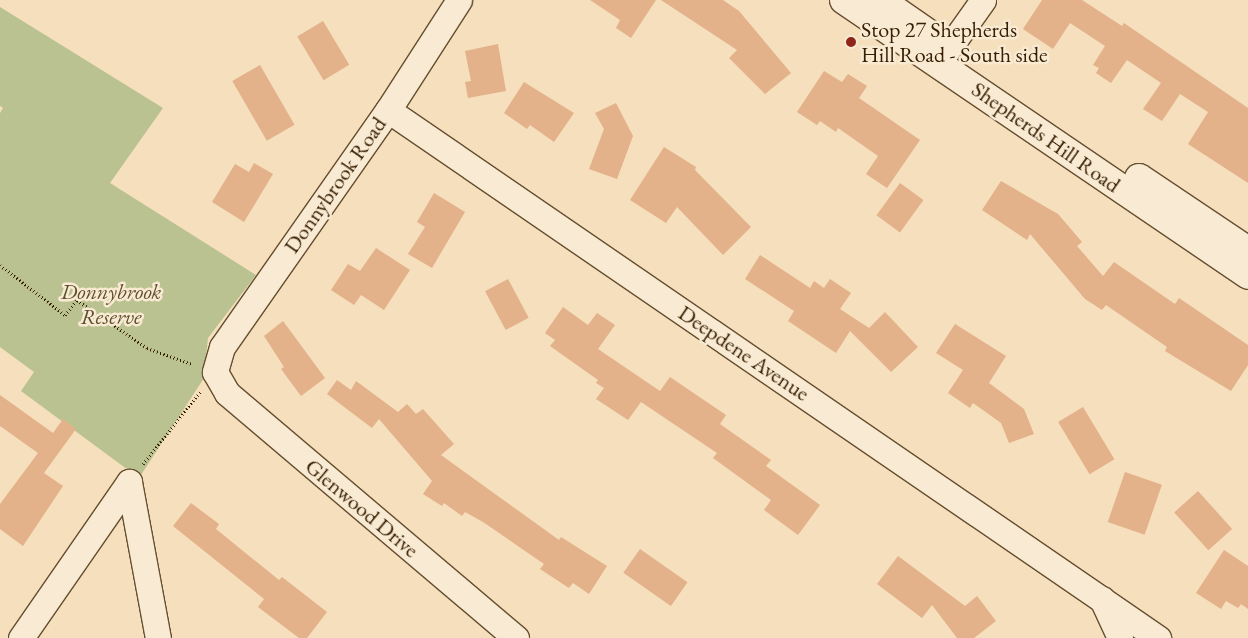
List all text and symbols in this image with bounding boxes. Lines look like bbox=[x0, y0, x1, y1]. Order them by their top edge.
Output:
place label: Stop 27 Shepherds Hill Road - South side bbox=[861, 16, 1048, 68]
marker: Stop 27 Shepherds Hill Road - South side bbox=[845, 36, 857, 48]
street label: Shepherds Hill Road bbox=[967, 76, 1125, 198]
street label: Donnybrook Road bbox=[278, 112, 392, 258]
park label: Donnybrook Reserve bbox=[61, 278, 161, 330]
street label: Deepdene Avenue bbox=[673, 299, 815, 407]
street label: Glenwood Drive bbox=[300, 453, 424, 563]

